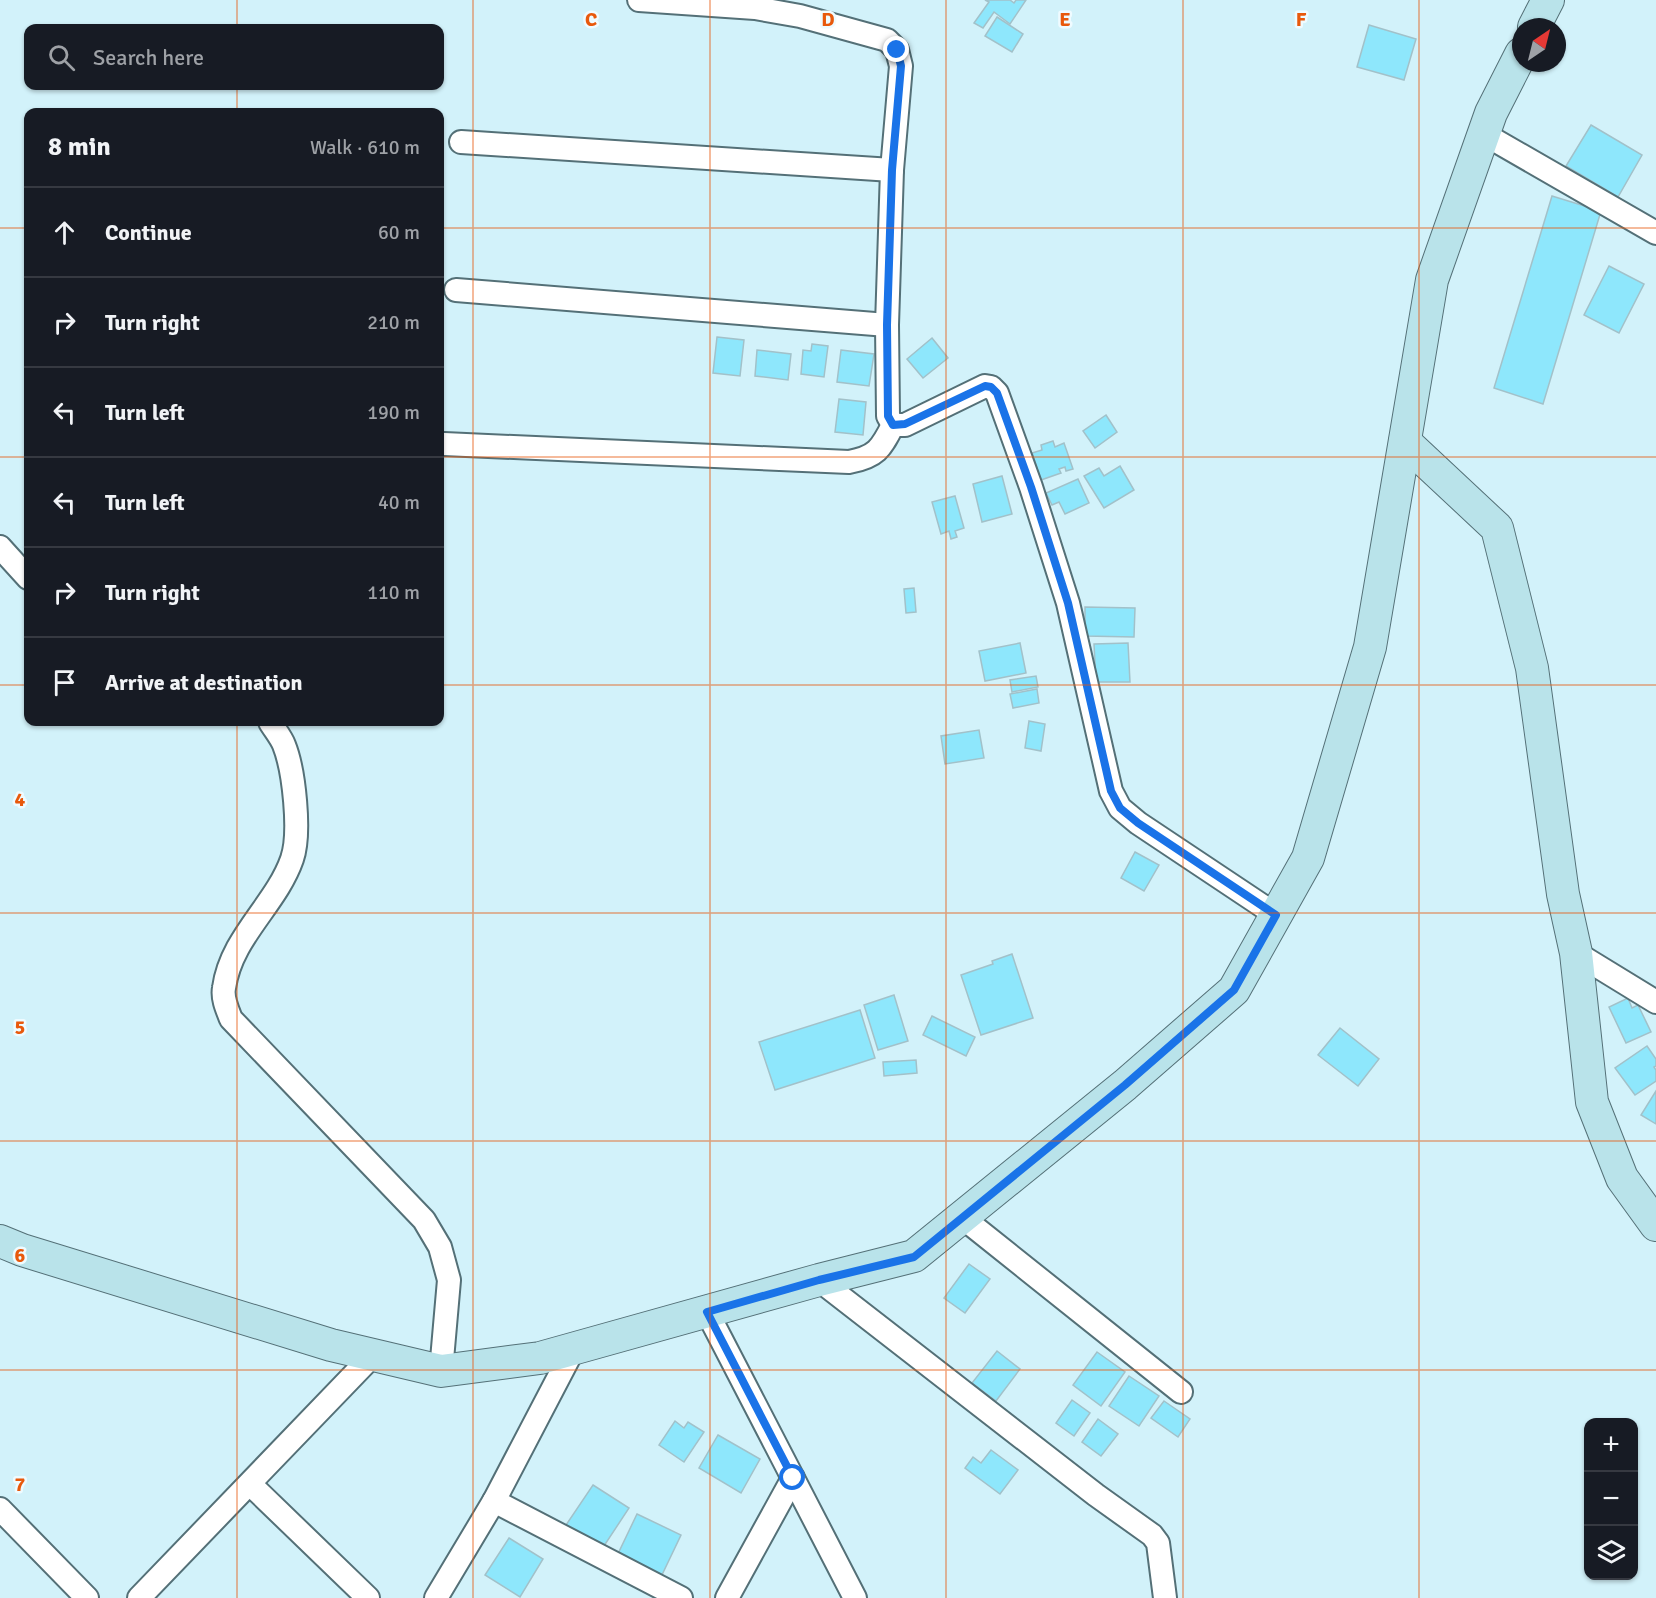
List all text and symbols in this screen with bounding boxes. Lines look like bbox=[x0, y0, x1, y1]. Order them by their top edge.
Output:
text: C bbox=[585, 7, 597, 32]
text: D bbox=[821, 7, 835, 32]
text: E bbox=[1059, 7, 1071, 32]
text: F bbox=[1296, 7, 1307, 32]
north arrow bbox=[1512, 18, 1566, 72]
search box bbox=[24, 24, 444, 90]
route end bbox=[883, 36, 909, 62]
icon: search bbox=[45, 41, 78, 74]
text: Search here bbox=[93, 44, 204, 71]
text: 8 min bbox=[48, 131, 111, 163]
text: Walk · 610 m bbox=[310, 135, 420, 160]
icon: ahead bbox=[48, 216, 81, 249]
text: Continue bbox=[105, 219, 192, 246]
text: 60 m bbox=[378, 220, 420, 245]
icon: right bbox=[48, 306, 81, 339]
text: Turn right bbox=[105, 309, 200, 336]
text: 210 m bbox=[367, 310, 420, 335]
icon: left bbox=[48, 396, 81, 429]
text: Turn left bbox=[105, 399, 185, 426]
text: 190 m bbox=[367, 400, 420, 425]
icon: left bbox=[48, 486, 81, 519]
text: Turn left bbox=[105, 489, 185, 516]
text: 40 m bbox=[378, 490, 420, 515]
icon: right bbox=[48, 576, 81, 609]
text: Turn right bbox=[105, 579, 200, 606]
text: 110 m bbox=[367, 580, 420, 605]
icon: arrive bbox=[48, 666, 81, 699]
text: Arrive at destination bbox=[105, 669, 302, 696]
text: 4 bbox=[15, 787, 26, 812]
text: 5 bbox=[15, 1015, 25, 1040]
text: 6 bbox=[15, 1243, 26, 1268]
map controls bbox=[1584, 1418, 1638, 1580]
button: + bbox=[1584, 1418, 1638, 1472]
route start bbox=[779, 1464, 805, 1490]
text: 7 bbox=[15, 1472, 26, 1497]
button: − bbox=[1584, 1472, 1638, 1526]
button: layers bbox=[1584, 1526, 1638, 1580]

